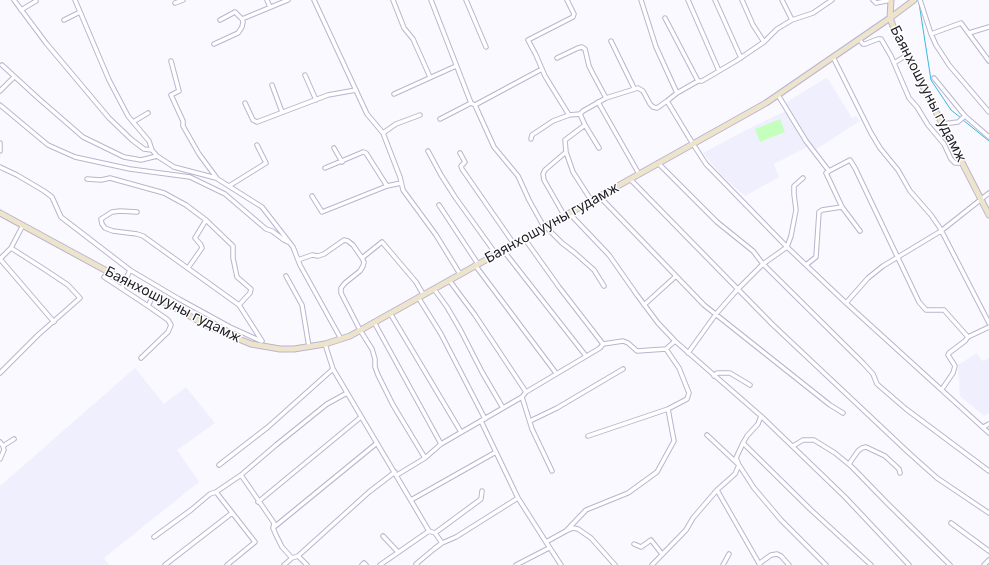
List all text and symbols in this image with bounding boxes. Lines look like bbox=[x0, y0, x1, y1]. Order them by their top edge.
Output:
street label: Баянхошууны гудамж bbox=[886, 23, 970, 165]
street label: Баянхошууны гудамж bbox=[482, 179, 622, 267]
street label: Баянхошууны гудамж bbox=[102, 263, 244, 347]

